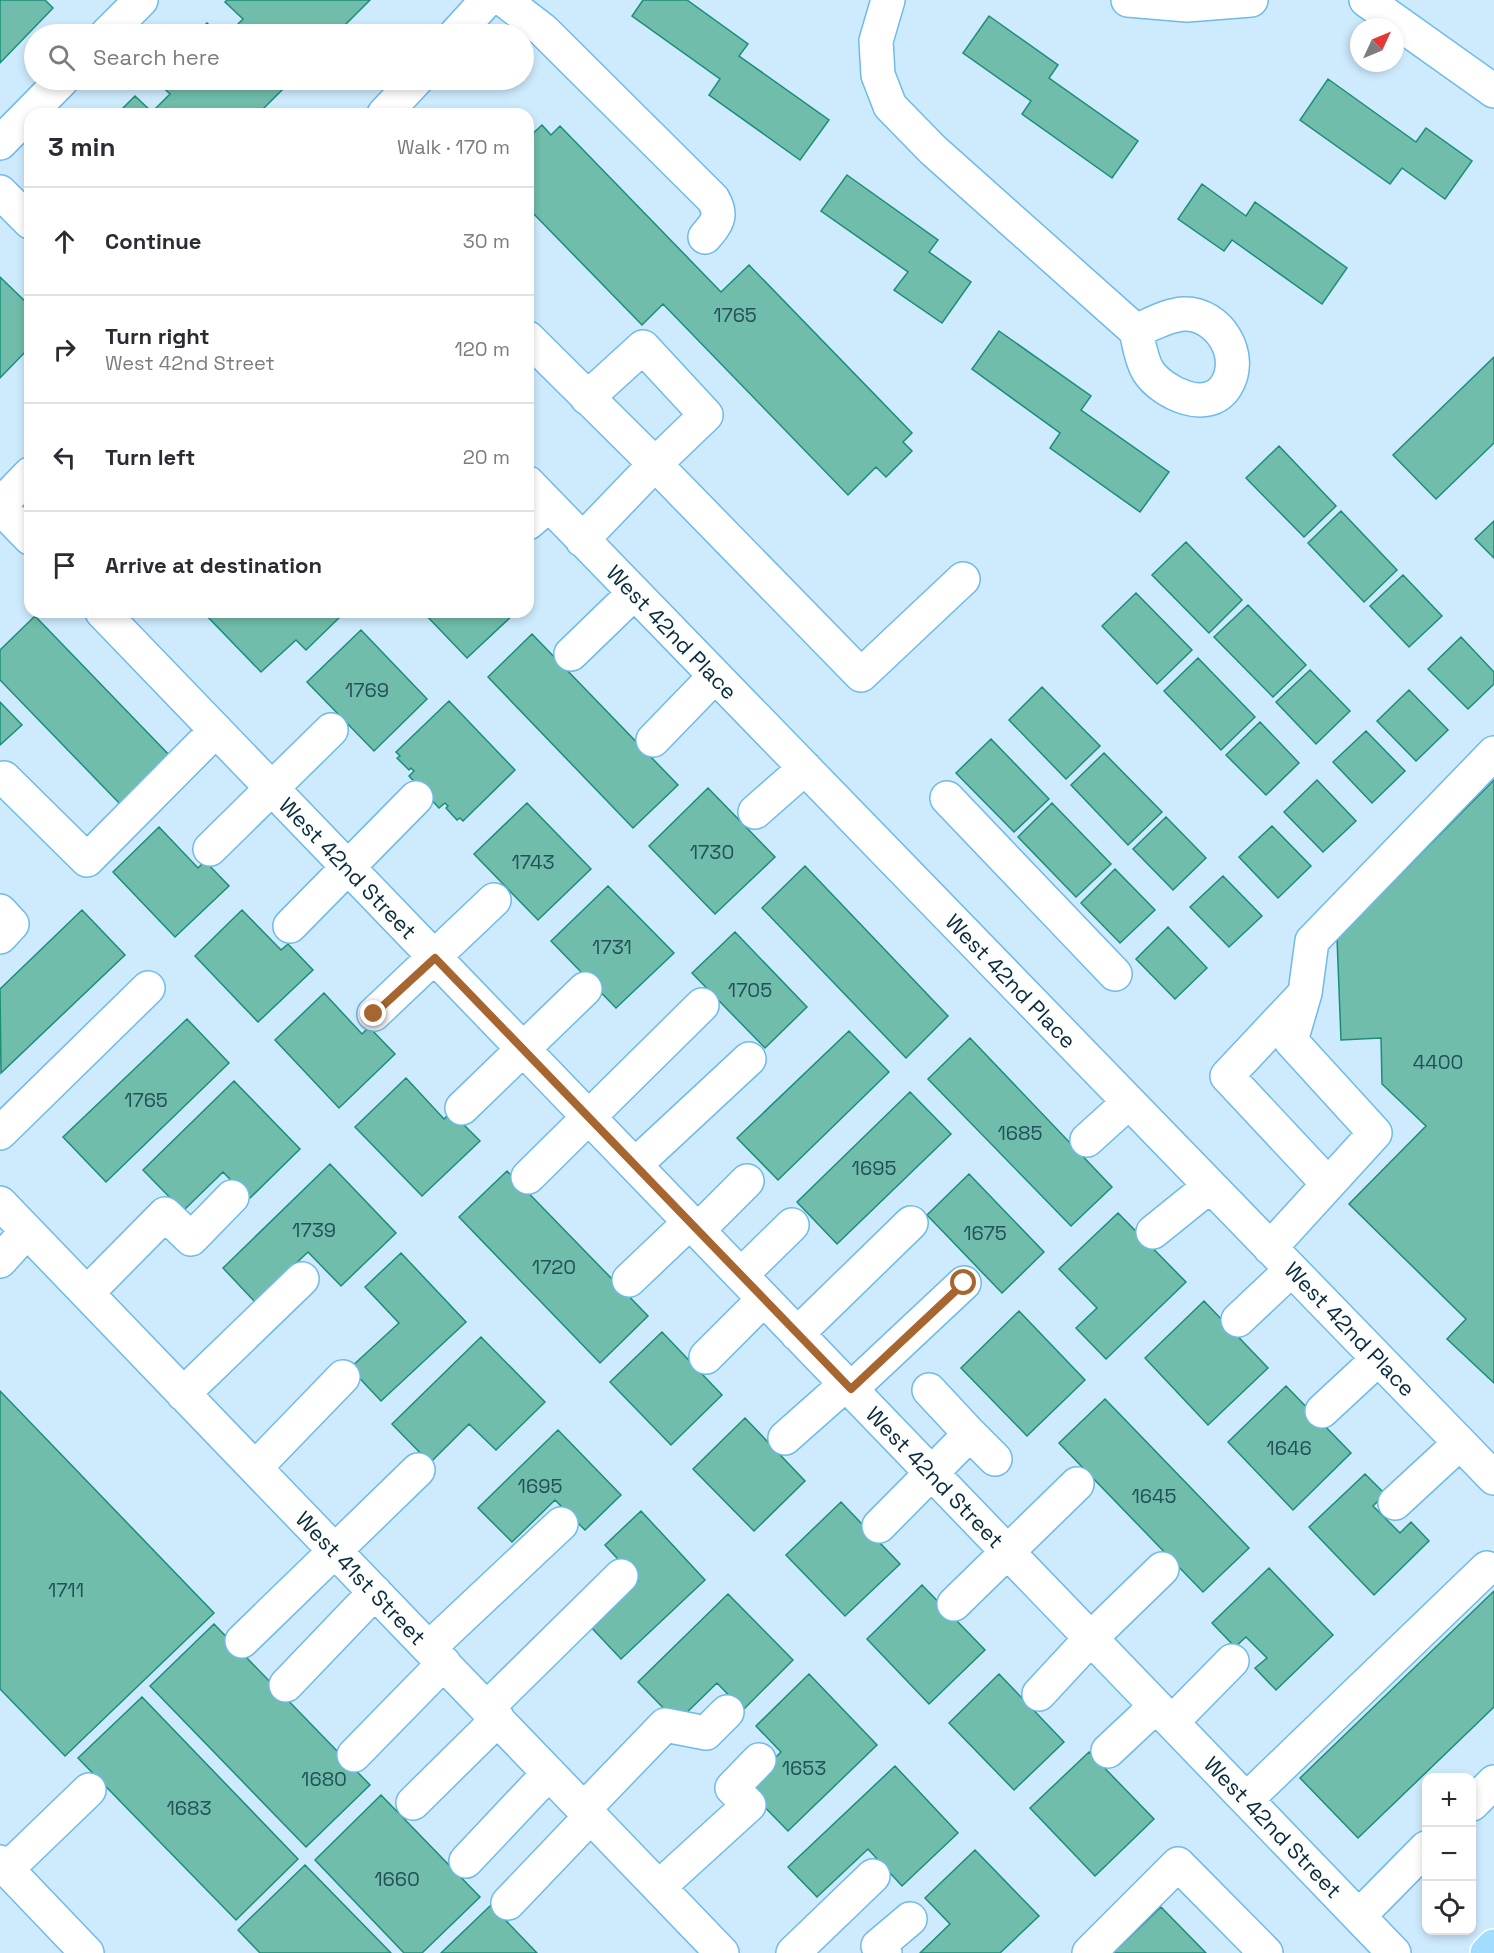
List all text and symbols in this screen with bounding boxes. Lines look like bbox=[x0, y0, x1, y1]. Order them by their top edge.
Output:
north arrow bbox=[1350, 18, 1404, 72]
search box bbox=[24, 24, 534, 90]
icon: search bbox=[45, 41, 78, 74]
text: Search here bbox=[93, 43, 220, 71]
text: 3 min bbox=[48, 130, 116, 164]
text: Walk · 170 m bbox=[397, 134, 510, 160]
icon: ahead bbox=[48, 225, 81, 258]
text: Continue bbox=[105, 227, 201, 255]
text: 30 m bbox=[463, 228, 510, 254]
house number: 1765 bbox=[713, 302, 757, 328]
text: Turn right bbox=[105, 322, 210, 350]
icon: right bbox=[48, 333, 81, 366]
text: 120 m bbox=[454, 336, 510, 362]
text: West 42nd Street bbox=[105, 350, 275, 376]
icon: left bbox=[48, 441, 81, 474]
text: Turn left bbox=[105, 443, 195, 471]
text: 20 m bbox=[463, 444, 510, 470]
icon: arrive bbox=[48, 549, 81, 582]
text: Arrive at destination bbox=[105, 551, 322, 579]
street label: West 42nd Place bbox=[601, 559, 743, 705]
house number: 1769 bbox=[345, 677, 389, 703]
street label: West 42nd Street bbox=[273, 791, 423, 945]
house number: 1730 bbox=[690, 839, 734, 865]
house number: 1743 bbox=[511, 849, 555, 875]
street label: West 42nd Place bbox=[940, 908, 1082, 1054]
house number: 1731 bbox=[592, 934, 632, 960]
house number: 1705 bbox=[728, 977, 772, 1003]
route end bbox=[360, 1000, 386, 1026]
house number: 4400 bbox=[1413, 1049, 1463, 1075]
house number: 1765 bbox=[124, 1087, 168, 1113]
house number: 1685 bbox=[997, 1120, 1043, 1146]
house number: 1695 bbox=[852, 1155, 896, 1181]
house number: 1739 bbox=[292, 1217, 336, 1243]
house number: 1675 bbox=[963, 1220, 1007, 1246]
house number: 1720 bbox=[532, 1254, 576, 1280]
street label: West 42nd Place bbox=[1279, 1256, 1421, 1402]
route start bbox=[950, 1269, 976, 1295]
street label: West 42nd Street bbox=[860, 1400, 1010, 1554]
house number: 1646 bbox=[1266, 1435, 1312, 1461]
house number: 1695 bbox=[518, 1473, 562, 1499]
house number: 1645 bbox=[1131, 1483, 1177, 1509]
street label: West 41st Street bbox=[290, 1505, 432, 1651]
house number: 1711 bbox=[48, 1577, 84, 1603]
street label: West 42nd Street bbox=[1198, 1750, 1348, 1904]
house number: 1653 bbox=[782, 1755, 826, 1781]
house number: 1680 bbox=[301, 1766, 347, 1792]
map controls bbox=[1422, 1773, 1476, 1935]
button: + bbox=[1422, 1773, 1476, 1827]
house number: 1683 bbox=[166, 1795, 212, 1821]
button: − bbox=[1422, 1827, 1476, 1881]
house number: 1660 bbox=[374, 1866, 420, 1892]
button: locate bbox=[1422, 1881, 1476, 1935]

